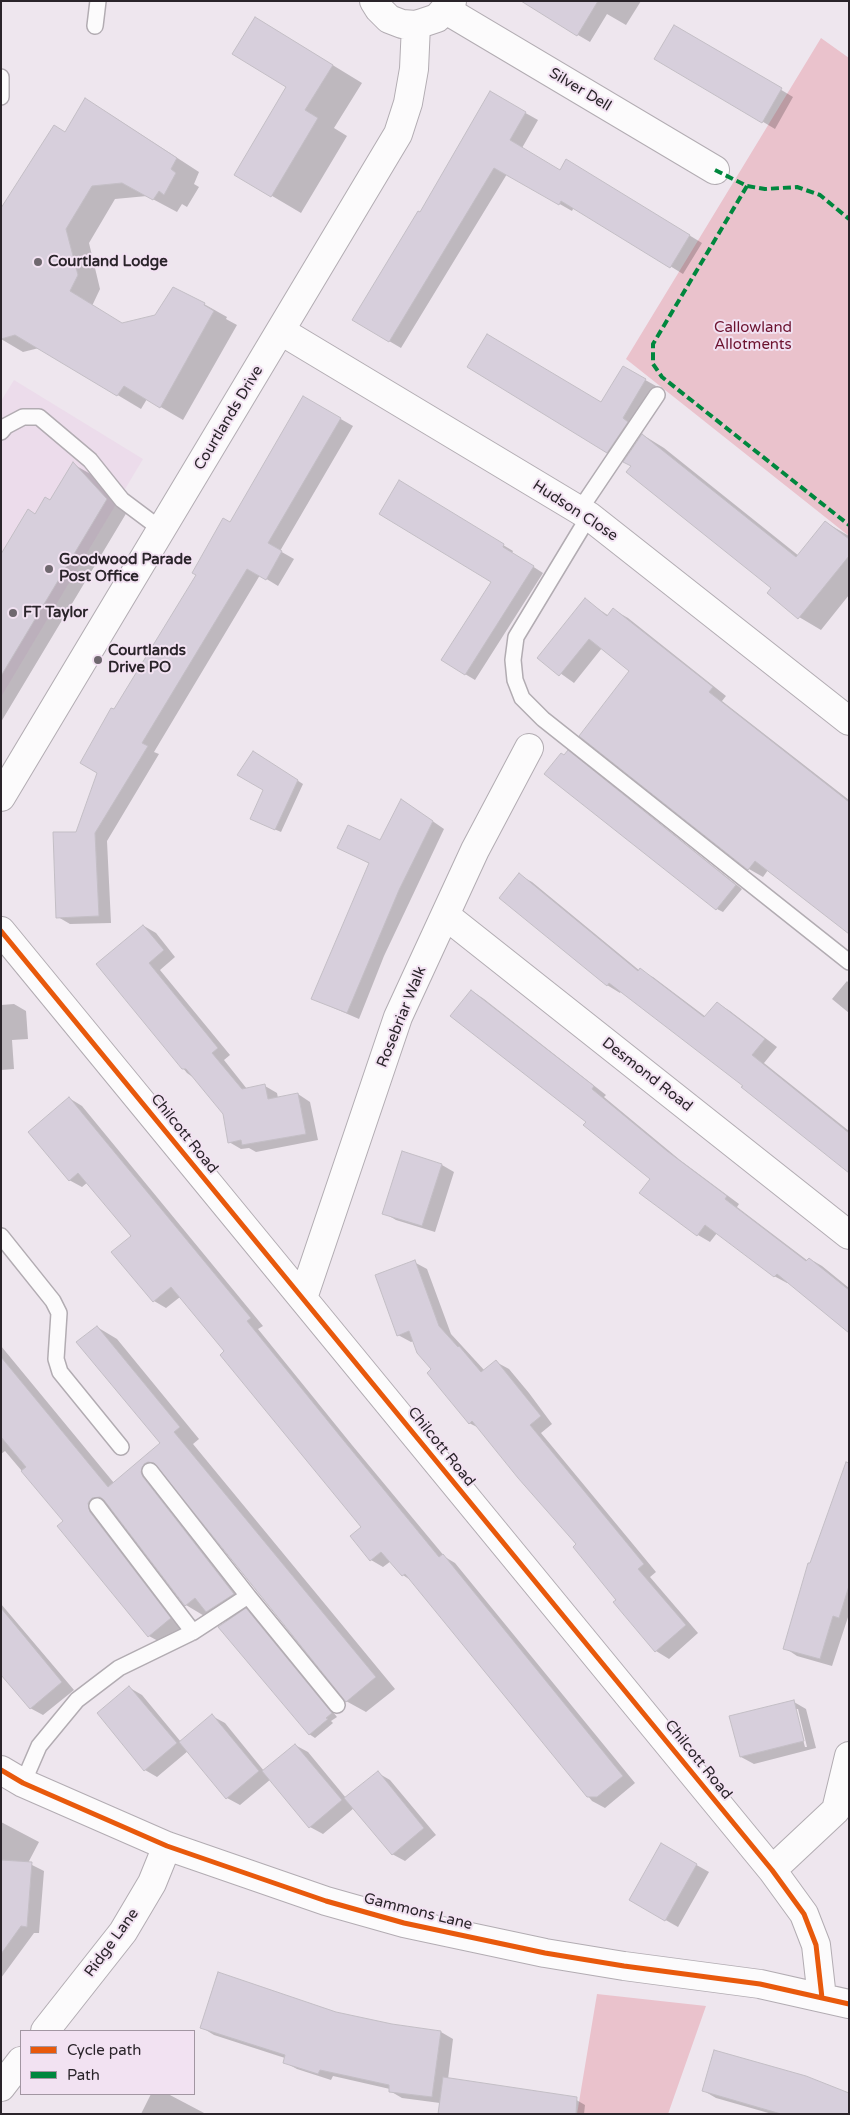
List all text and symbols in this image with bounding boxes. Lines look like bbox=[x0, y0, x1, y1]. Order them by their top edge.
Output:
street label: Silver Dell bbox=[546, 64, 614, 116]
place label: Courtland Lodge bbox=[48, 253, 168, 271]
marker: Courtland Lodge bbox=[32, 256, 44, 268]
park label: Callowland Allotments bbox=[714, 319, 792, 354]
street label: Courtlands Drive bbox=[191, 362, 267, 474]
street label: Hudson Close bbox=[529, 477, 621, 545]
place label: Goodwood Parade Post Office bbox=[59, 551, 192, 586]
marker: Goodwood Parade Post Office bbox=[43, 563, 55, 575]
place label: FT Taylor bbox=[23, 604, 88, 622]
marker: FT Taylor bbox=[7, 607, 19, 619]
place label: Courtlands Drive PO bbox=[108, 642, 186, 677]
marker: Courtlands Drive PO bbox=[92, 654, 104, 666]
street label: Rosebriar Walk bbox=[374, 964, 430, 1070]
street label: Desmond Road bbox=[598, 1034, 696, 1116]
street label: Chilcott Road bbox=[146, 1091, 222, 1177]
street label: Chilcott Road bbox=[403, 1404, 479, 1490]
street label: Chilcott Road bbox=[660, 1717, 736, 1803]
street label: Gammons Lane bbox=[362, 1890, 474, 1934]
street label: Ridge Lane bbox=[81, 1905, 143, 1981]
legend bbox=[20, 2030, 195, 2095]
text: Cycle path bbox=[67, 2041, 141, 2059]
text: Path bbox=[67, 2066, 100, 2084]

